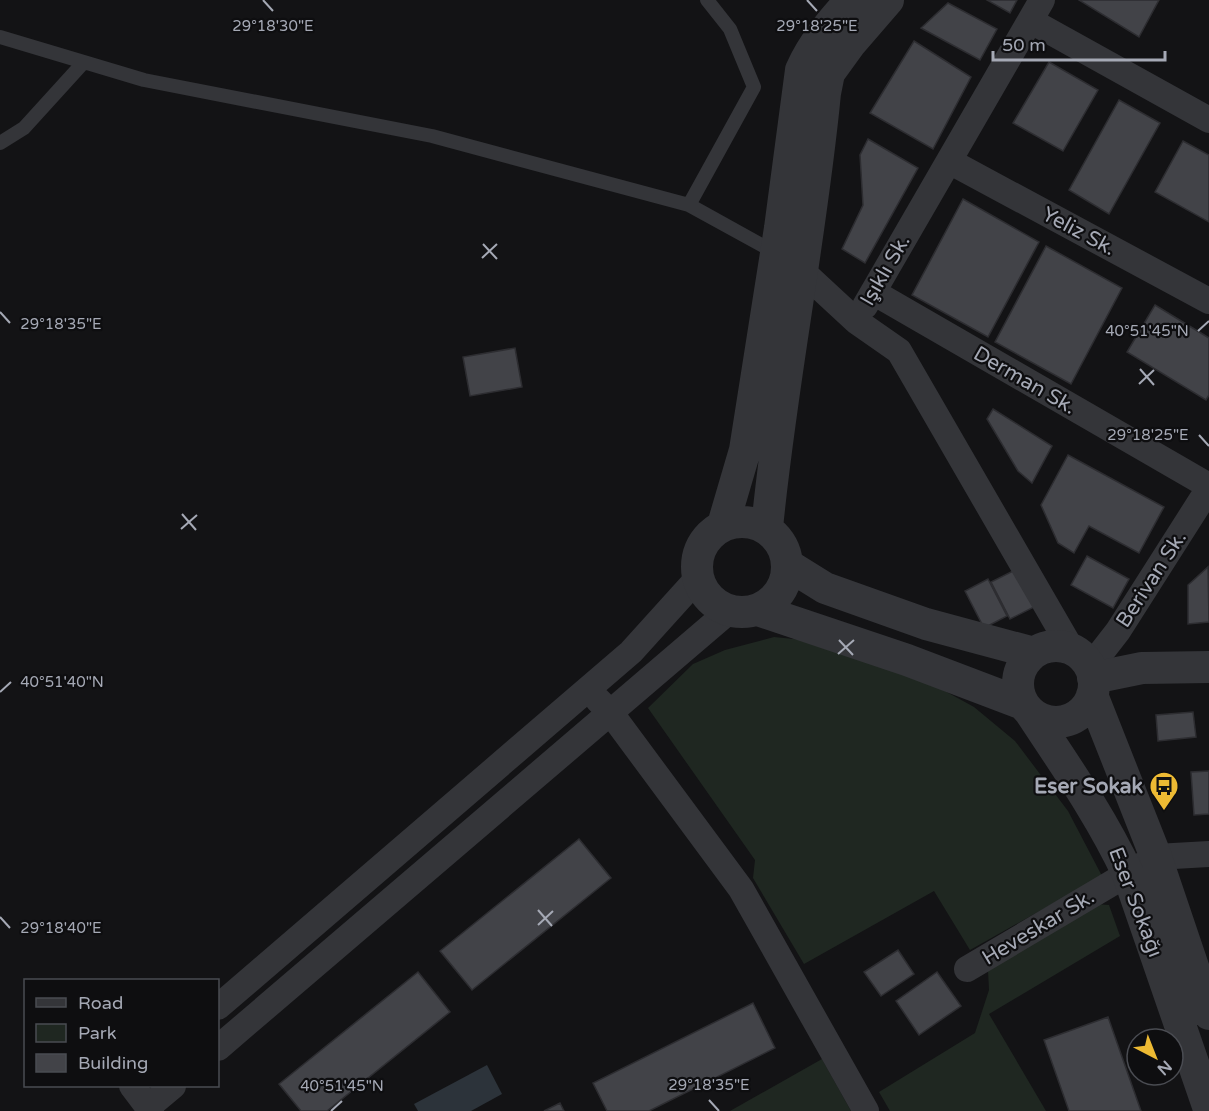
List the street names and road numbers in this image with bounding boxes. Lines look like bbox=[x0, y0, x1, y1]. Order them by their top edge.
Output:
street label: Yeliz Sk. bbox=[1038, 202, 1120, 261]
street label: Işıklı Sk. bbox=[855, 230, 916, 310]
street label: Derman Sk. bbox=[969, 341, 1080, 420]
street label: Berivan Sk. bbox=[1111, 526, 1192, 632]
street label: Eser Sokağı bbox=[1103, 844, 1168, 961]
street label: Heveskar Sk. bbox=[978, 884, 1099, 971]

